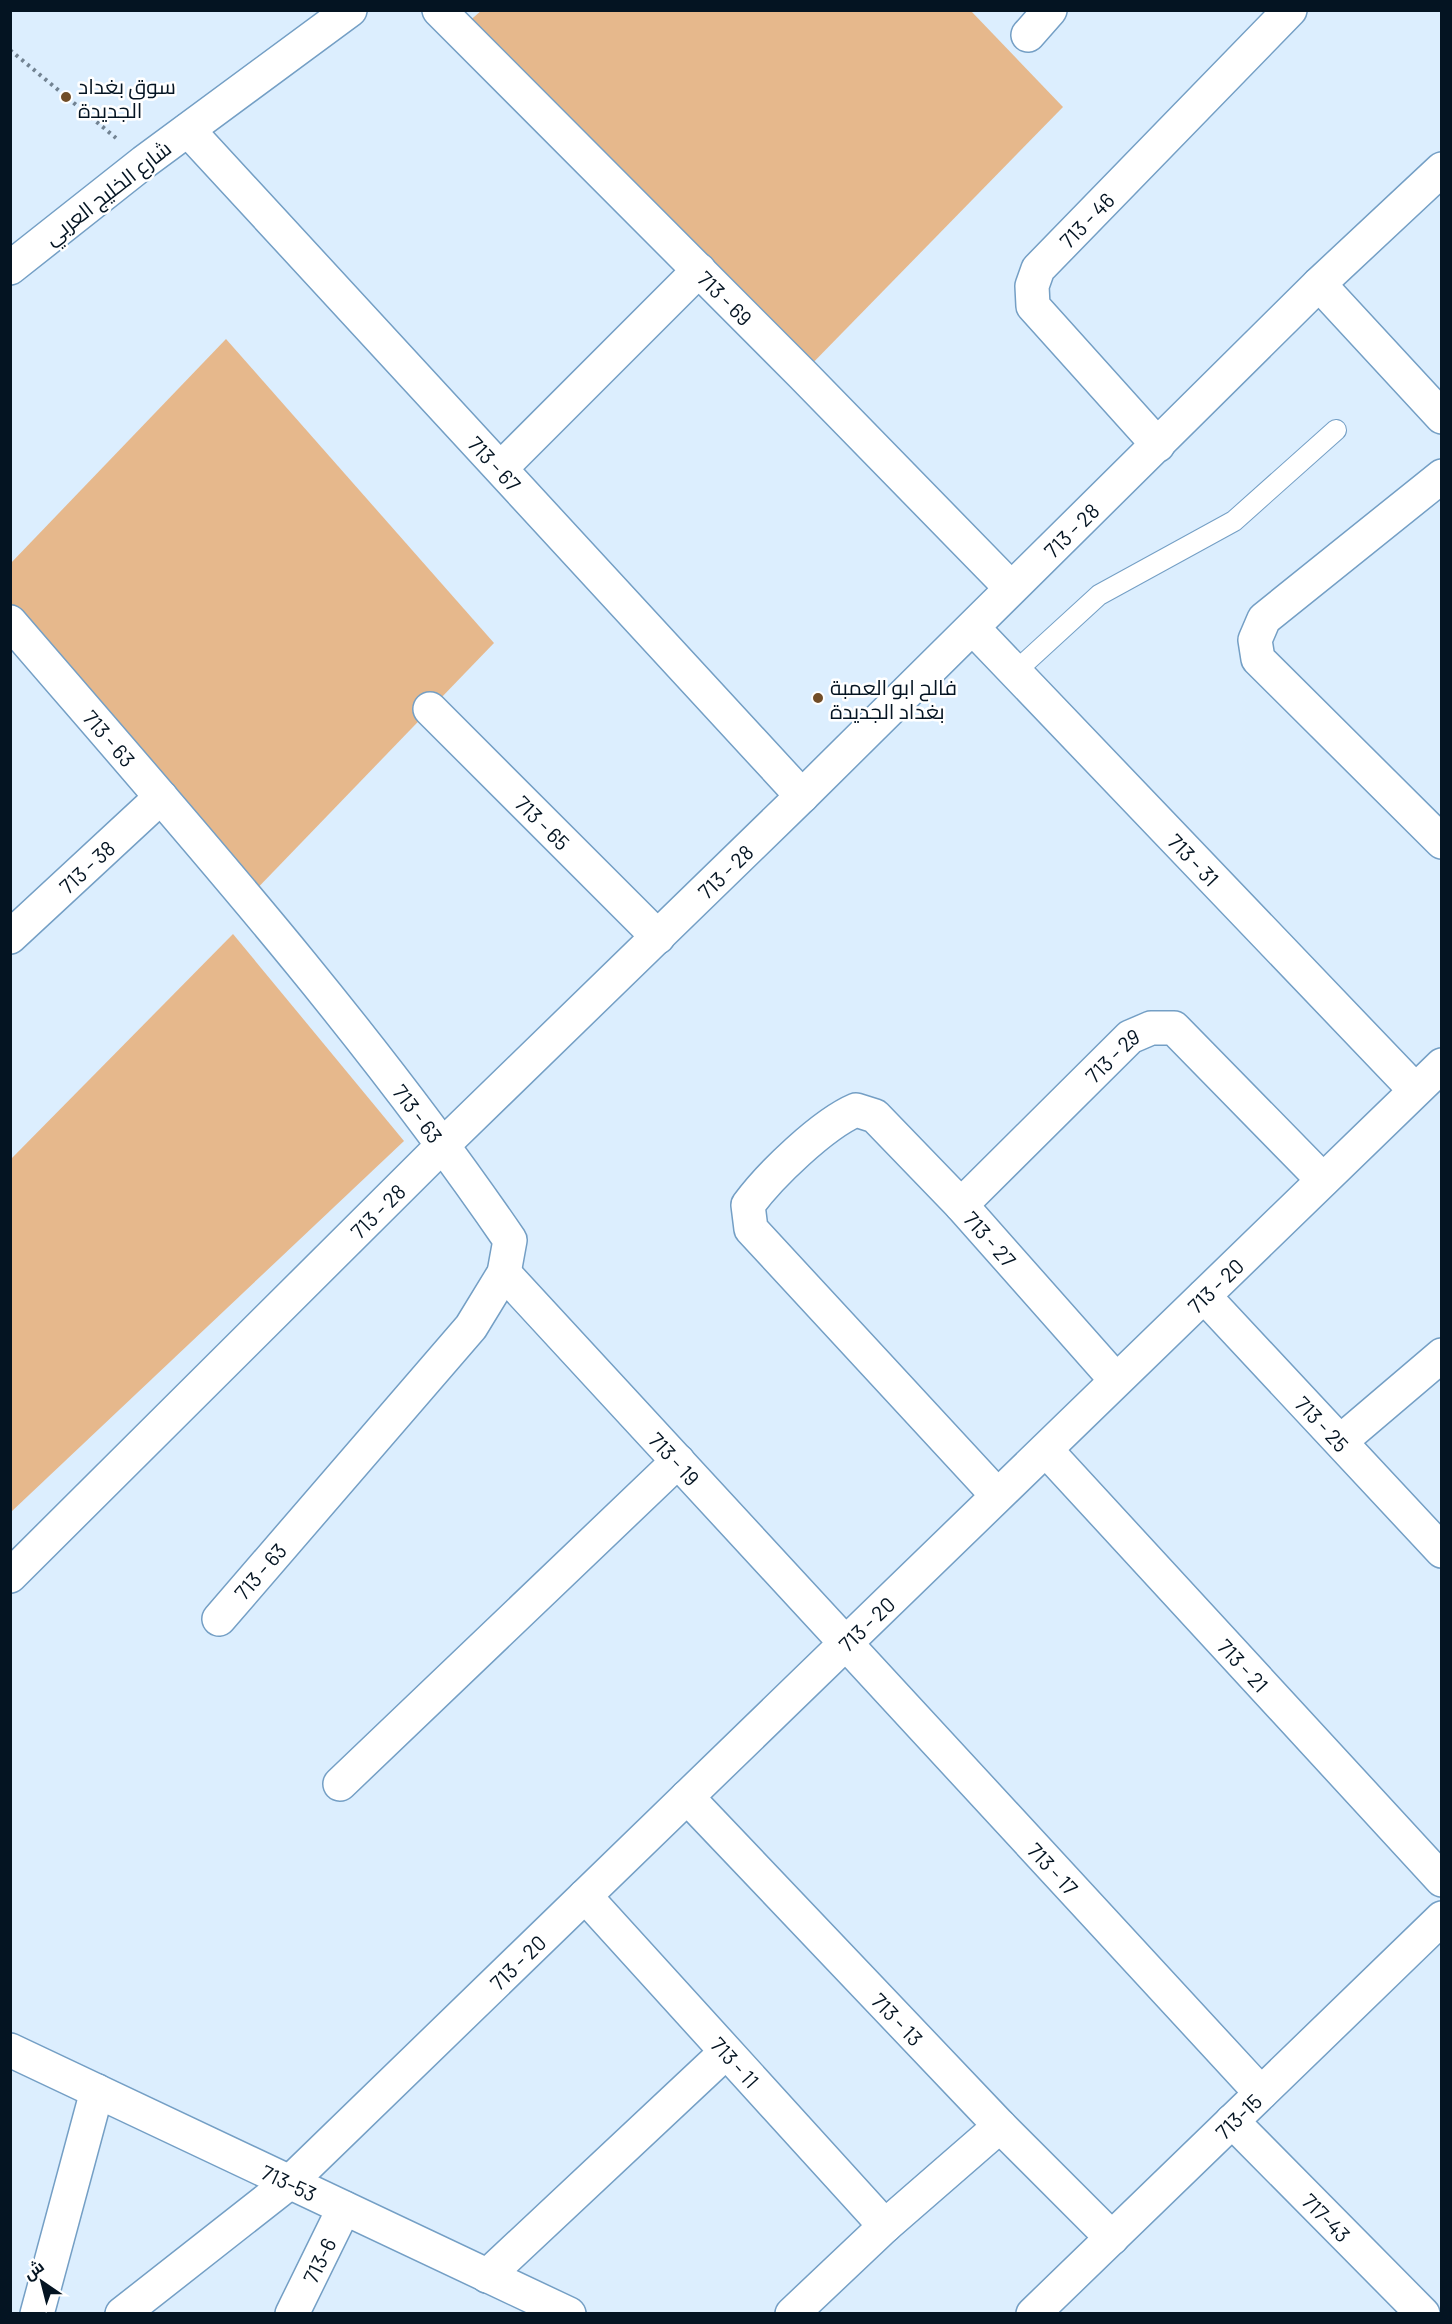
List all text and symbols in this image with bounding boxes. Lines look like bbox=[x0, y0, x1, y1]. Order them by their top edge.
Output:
place label: سوق بغداد الجديدة bbox=[78, 73, 176, 122]
marker: سوق بغداد الجديدة bbox=[59, 90, 73, 104]
street label: شارع الخليج العربي bbox=[39, 135, 179, 253]
street label: 713 - 46 bbox=[1054, 187, 1119, 252]
street label: 713 - 69 bbox=[693, 265, 758, 330]
street label: 713 - 67 bbox=[464, 430, 527, 496]
street label: 713 - 28 bbox=[1038, 497, 1103, 562]
place label: فالح ابو العمبة بغداد الجديدة bbox=[830, 674, 957, 723]
marker: فالح ابو العمبة بغداد الجديدة bbox=[811, 691, 825, 705]
street label: 713 - 63 bbox=[79, 704, 141, 771]
street label: 713 - 65 bbox=[511, 790, 575, 854]
street label: 713 - 31 bbox=[1163, 828, 1225, 891]
street label: 713 - 38 bbox=[53, 834, 119, 898]
street label: 713 - 28 bbox=[692, 839, 758, 903]
street label: 713 - 29 bbox=[1079, 1022, 1143, 1087]
street label: 713 - 63 bbox=[389, 1079, 449, 1147]
street label: 713 - 28 bbox=[345, 1178, 410, 1243]
street label: 713 - 27 bbox=[959, 1206, 1022, 1272]
street label: 713 - 20 bbox=[1182, 1253, 1248, 1318]
street label: 713 - 25 bbox=[1291, 1390, 1355, 1456]
street label: 713 - 19 bbox=[644, 1426, 706, 1490]
street label: 713 - 63 bbox=[229, 1538, 291, 1604]
street label: 713 - 20 bbox=[833, 1591, 899, 1656]
street label: 713 - 21 bbox=[1213, 1633, 1274, 1697]
street label: 713 - 17 bbox=[1023, 1837, 1084, 1900]
street label: 713 - 20 bbox=[484, 1929, 550, 1994]
street label: 713 - 13 bbox=[867, 1987, 929, 2050]
street label: 713 - 11 bbox=[706, 2031, 765, 2092]
street label: 713-15 bbox=[1209, 2088, 1266, 2144]
street label: 713-53 bbox=[258, 2158, 321, 2206]
street label: 717-43 bbox=[1298, 2188, 1356, 2246]
street label: 713-6 bbox=[297, 2233, 340, 2287]
north arrow bbox=[12, 2252, 72, 2312]
text: ش bbox=[19, 2256, 48, 2284]

